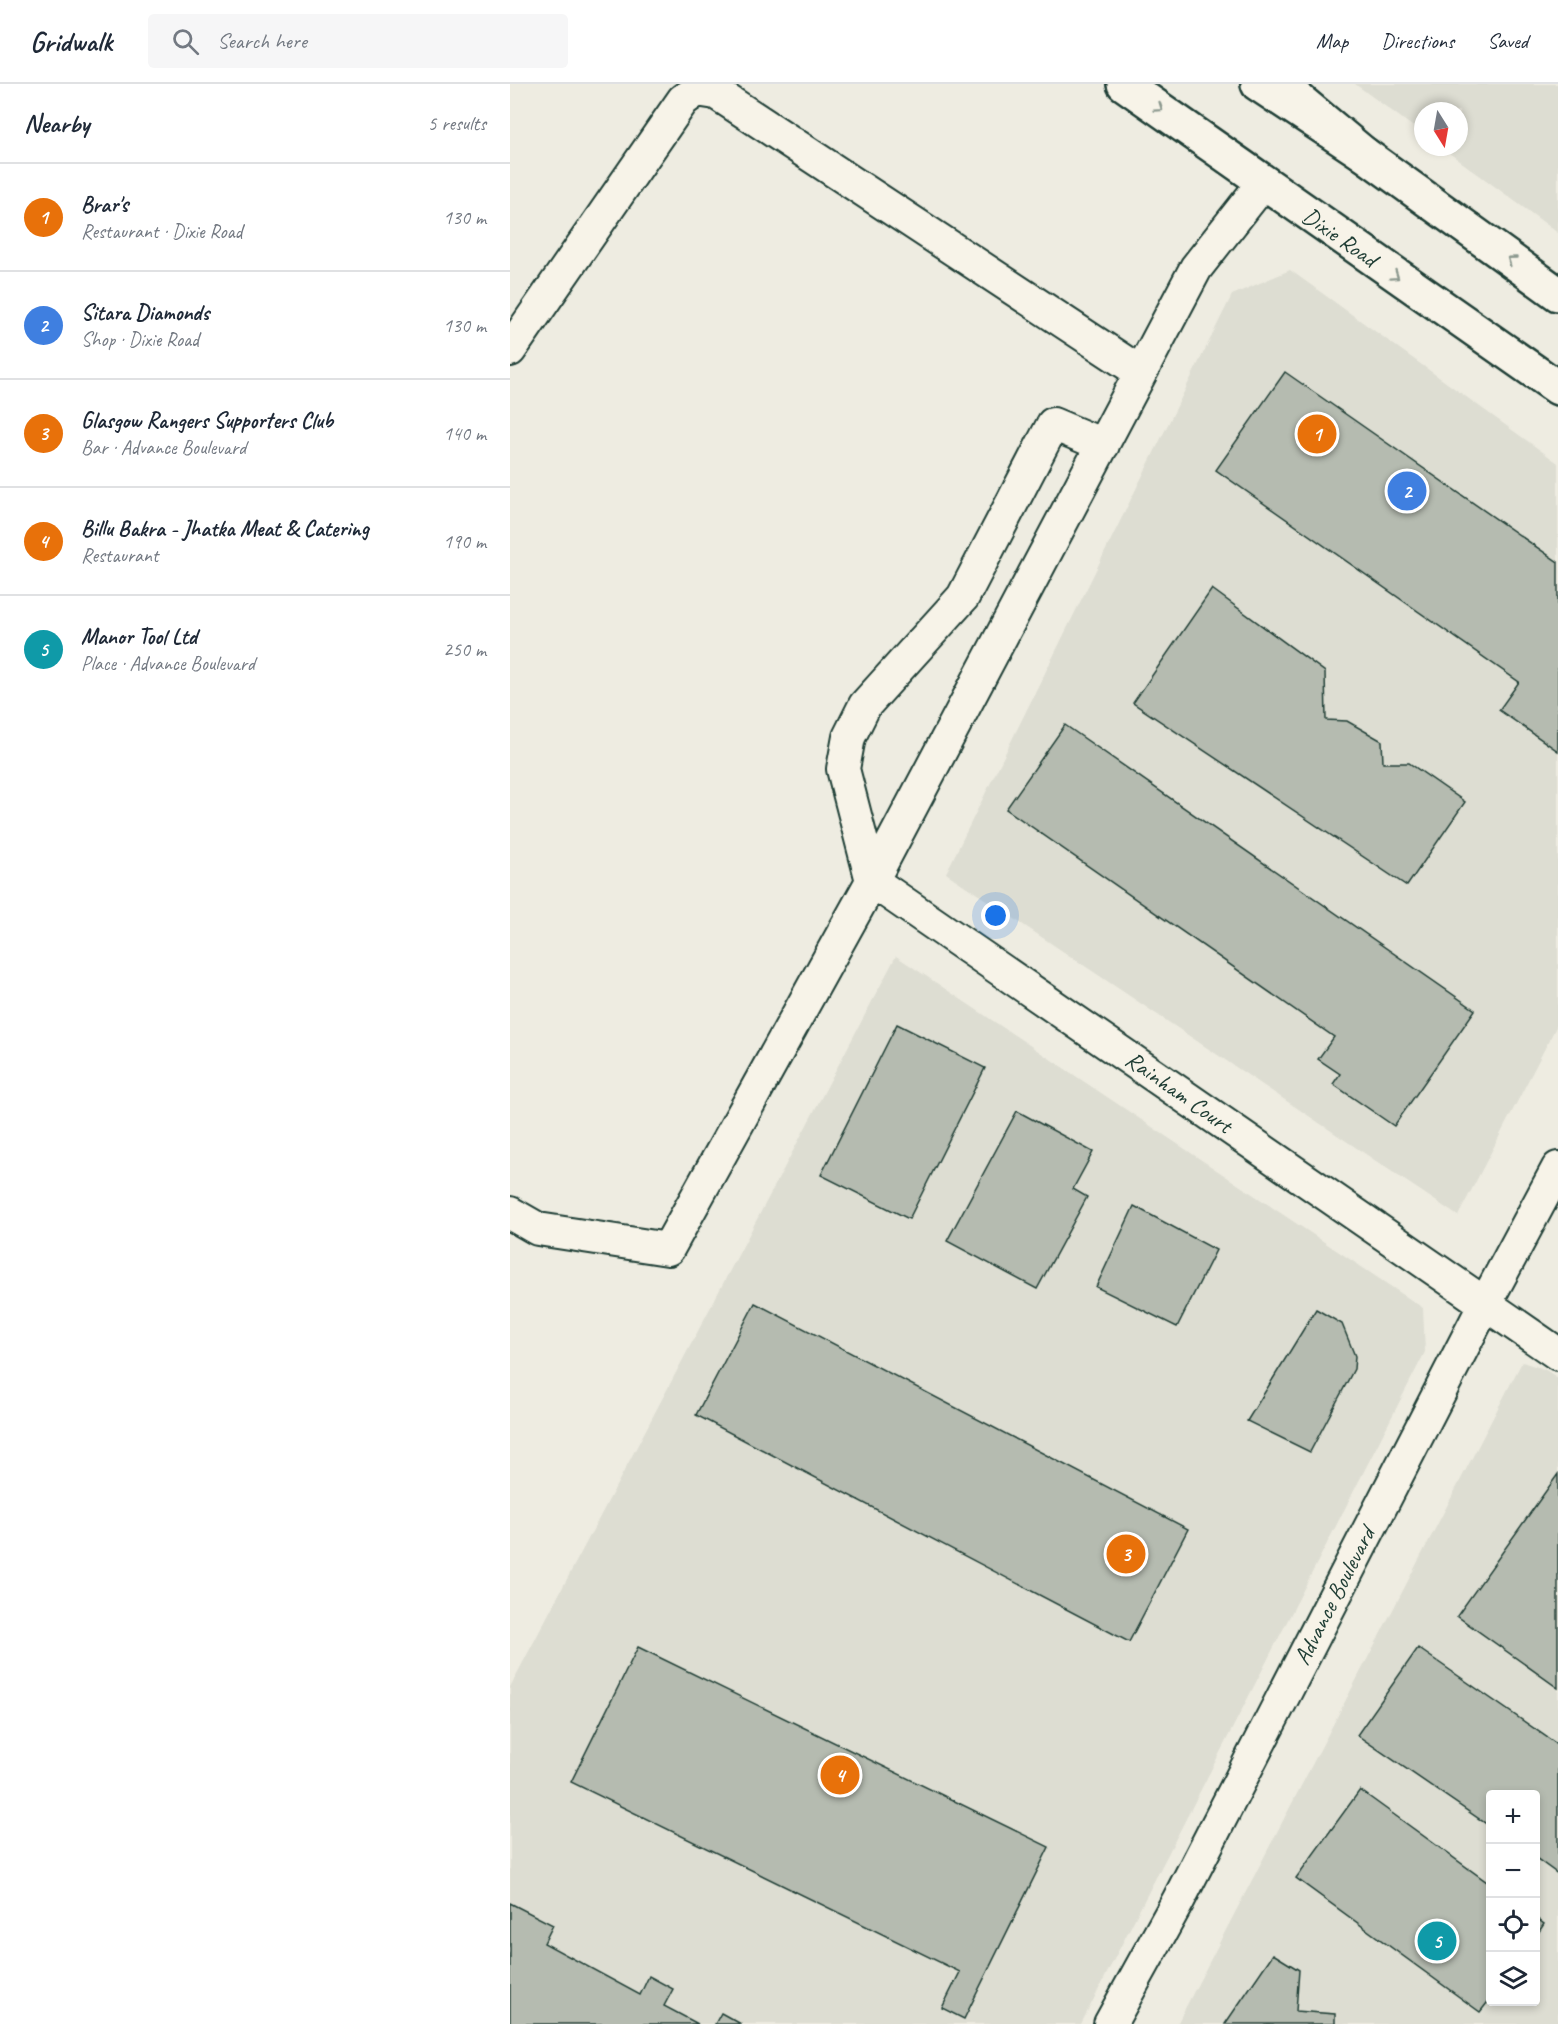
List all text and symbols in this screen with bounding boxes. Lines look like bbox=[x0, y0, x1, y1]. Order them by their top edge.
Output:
search box bbox=[148, 14, 568, 68]
text: Gridwalk bbox=[30, 24, 112, 59]
icon: search bbox=[169, 25, 202, 58]
text: Search here bbox=[217, 27, 307, 55]
text: Map bbox=[1316, 28, 1348, 54]
text: Directions bbox=[1381, 28, 1454, 54]
text: Saved bbox=[1487, 28, 1528, 54]
one-way arrow bbox=[1152, 101, 1163, 112]
north arrow bbox=[1414, 102, 1468, 156]
text: Nearby bbox=[24, 107, 89, 140]
text: 5 results bbox=[427, 111, 486, 136]
text: Brar's bbox=[81, 191, 128, 219]
street label: Dixie Road bbox=[1297, 200, 1386, 276]
text: 1 bbox=[39, 205, 48, 230]
text: 130 m bbox=[443, 205, 486, 230]
text: Restaurant · Dixie Road bbox=[81, 219, 242, 244]
one-way arrow bbox=[1506, 256, 1517, 267]
one-way arrow bbox=[1389, 268, 1400, 279]
text: Sitara Diamonds bbox=[81, 299, 209, 327]
text: 2 bbox=[39, 313, 48, 338]
text: 130 m bbox=[443, 313, 486, 338]
text: Shop · Dixie Road bbox=[81, 327, 199, 352]
text: Glasgow Rangers Supporters Club bbox=[81, 407, 333, 435]
pin: 1 bbox=[1298, 412, 1336, 456]
text: 3 bbox=[39, 421, 48, 446]
text: 140 m bbox=[443, 421, 486, 446]
text: Bar · Advance Boulevard bbox=[81, 435, 246, 460]
pin: 2 bbox=[1388, 468, 1426, 514]
text: Billu Bakra - Jhatka Meat & Catering bbox=[81, 515, 369, 543]
text: 4 bbox=[39, 529, 48, 554]
text: 190 m bbox=[443, 529, 486, 554]
text: Restaurant bbox=[81, 543, 158, 568]
text: Manor Tool Ltd bbox=[81, 623, 197, 651]
text: 5 bbox=[39, 637, 48, 662]
text: 250 m bbox=[443, 637, 486, 662]
text: Place · Advance Boulevard bbox=[81, 651, 255, 676]
your location bbox=[981, 901, 1010, 930]
street label: Rainham Court bbox=[1120, 1044, 1240, 1141]
street label: Advance Boulevard bbox=[1286, 1519, 1383, 1670]
pin: 3 bbox=[1106, 1532, 1146, 1576]
pin: 4 bbox=[820, 1752, 860, 1798]
map controls bbox=[1486, 1790, 1540, 2006]
button: + bbox=[1486, 1790, 1540, 1844]
button: − bbox=[1486, 1844, 1540, 1898]
button: locate bbox=[1486, 1898, 1540, 1952]
pin: 5 bbox=[1418, 1918, 1456, 1964]
button: layers bbox=[1486, 1952, 1540, 2006]

